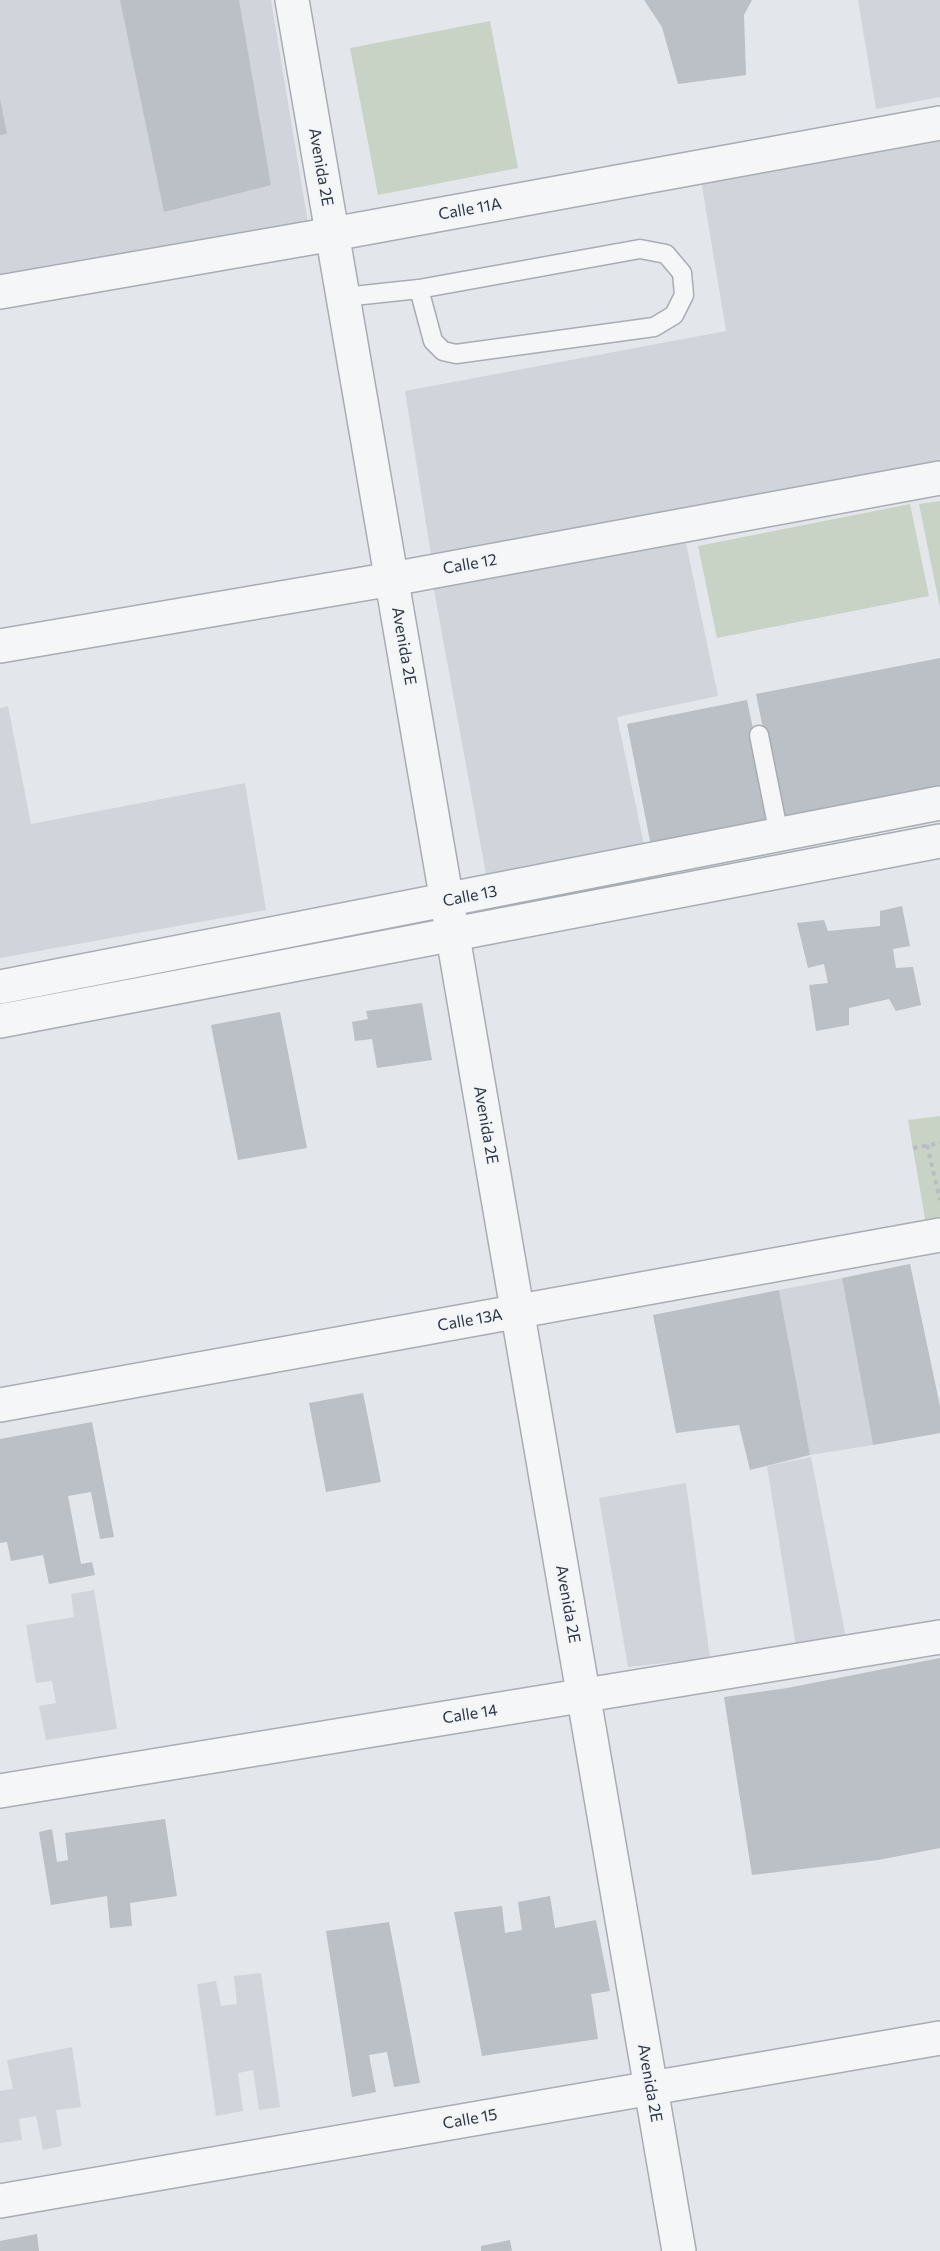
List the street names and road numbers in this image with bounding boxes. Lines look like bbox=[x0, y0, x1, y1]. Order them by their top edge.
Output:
street label: Avenida 2E bbox=[305, 126, 337, 208]
street label: Calle 11A bbox=[437, 194, 503, 224]
street label: Calle 12 bbox=[441, 550, 499, 578]
street label: Avenida 2E bbox=[388, 605, 420, 687]
street label: Calle 13 bbox=[441, 881, 499, 911]
street label: Avenida 2E bbox=[470, 1084, 502, 1166]
street label: Calle 13A bbox=[436, 1305, 504, 1335]
street label: Avenida 2E bbox=[552, 1563, 584, 1645]
street label: Calle 14 bbox=[441, 1700, 499, 1728]
street label: Avenida 2E bbox=[634, 2042, 666, 2124]
street label: Calle 15 bbox=[441, 2105, 499, 2133]

